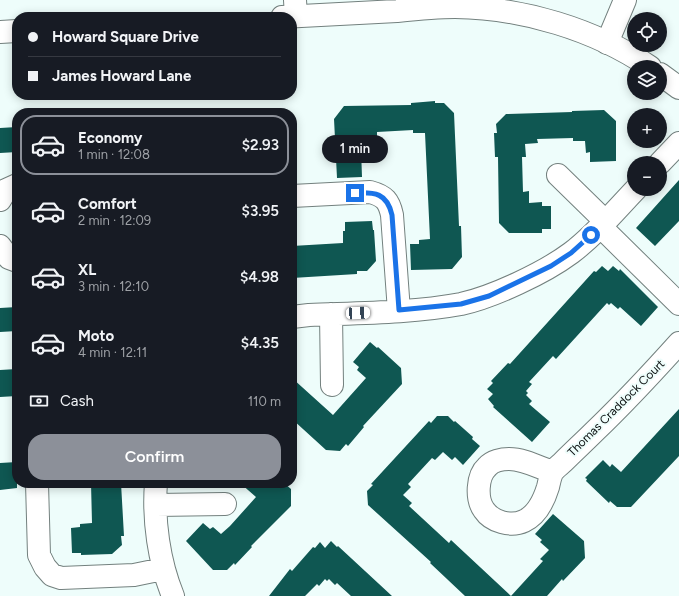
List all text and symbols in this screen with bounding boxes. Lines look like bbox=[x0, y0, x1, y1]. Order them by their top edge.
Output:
map controls bbox=[627, 12, 667, 196]
button: locate bbox=[627, 12, 667, 52]
text: Howard Square Drive bbox=[52, 28, 199, 46]
button: layers bbox=[627, 60, 667, 100]
text: James Howard Lane bbox=[52, 67, 191, 85]
button: + bbox=[627, 108, 667, 148]
icon: car bbox=[30, 127, 66, 163]
text: Economy bbox=[78, 129, 143, 147]
callout: 1 min bbox=[322, 135, 388, 163]
text: $2.93 bbox=[242, 136, 279, 154]
text: 1 min bbox=[340, 141, 370, 156]
text: 1 min · 12:08 bbox=[78, 147, 150, 162]
button: − bbox=[627, 156, 667, 196]
route end bbox=[346, 184, 364, 202]
icon: car bbox=[30, 193, 66, 229]
text: Comfort bbox=[78, 195, 137, 213]
text: $3.95 bbox=[242, 202, 279, 220]
text: 2 min · 12:09 bbox=[78, 213, 151, 228]
route start bbox=[582, 226, 600, 244]
icon: car bbox=[30, 259, 66, 295]
text: XL bbox=[78, 261, 96, 279]
text: $4.98 bbox=[240, 268, 279, 286]
text: 3 min · 12:10 bbox=[78, 279, 149, 294]
car bbox=[346, 306, 370, 320]
icon: car bbox=[30, 325, 66, 361]
text: Moto bbox=[78, 327, 114, 345]
text: $4.35 bbox=[241, 334, 279, 352]
text: 4 min · 12:11 bbox=[78, 345, 147, 360]
street label: Thomas Craddock Court bbox=[565, 356, 668, 459]
icon: cash bbox=[28, 390, 50, 412]
text: Cash bbox=[60, 392, 94, 410]
text: 110 m bbox=[248, 394, 281, 409]
button: Confirm bbox=[28, 434, 281, 480]

